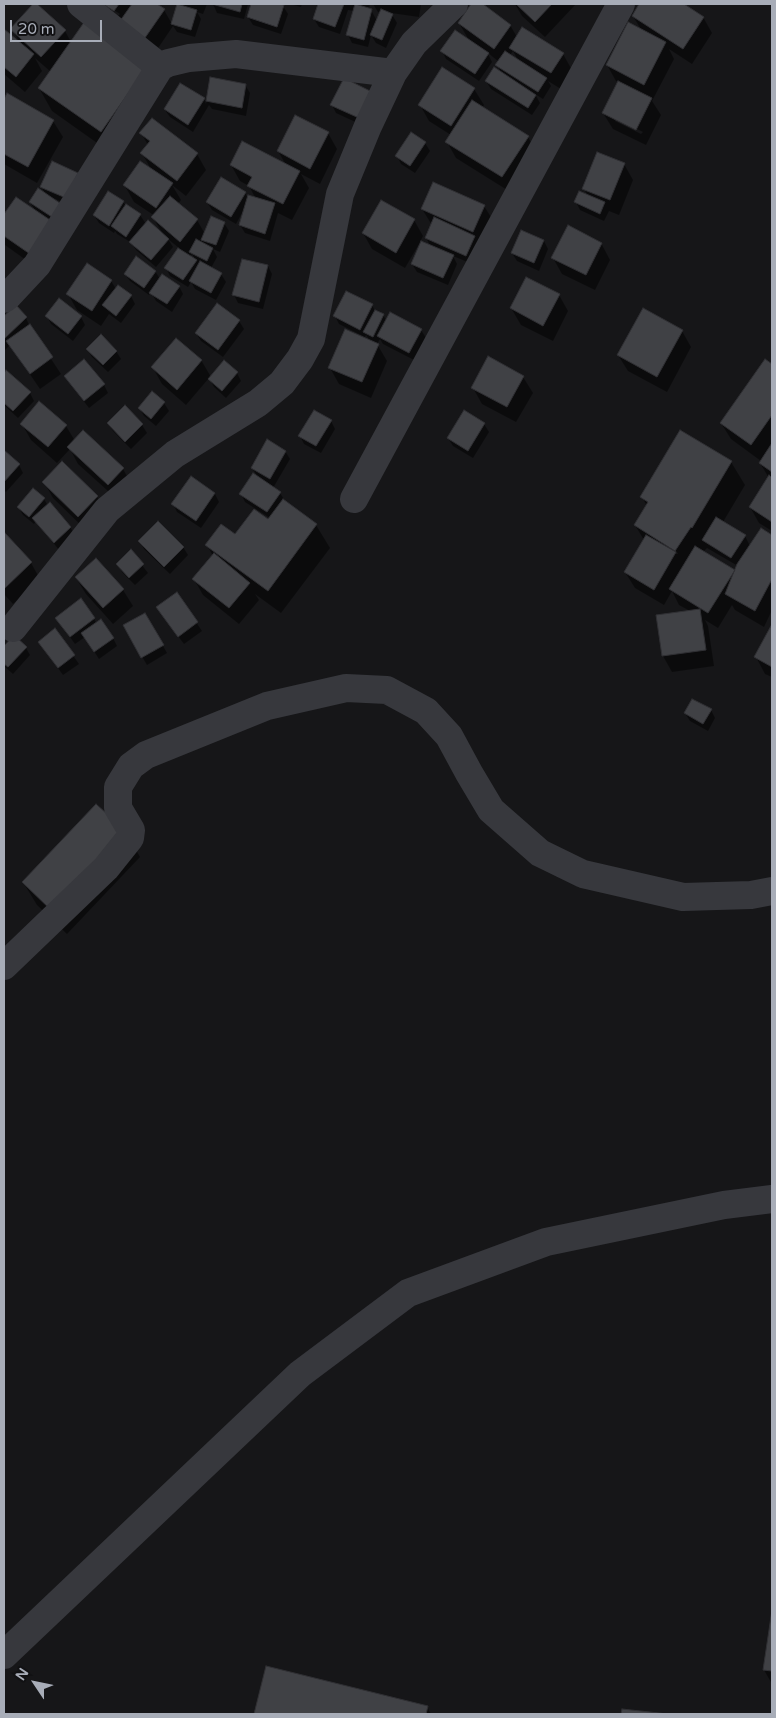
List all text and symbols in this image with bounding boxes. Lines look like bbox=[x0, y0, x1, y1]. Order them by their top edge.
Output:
scale bar bbox=[12, 10, 105, 42]
text: 20 m bbox=[18, 20, 55, 38]
north arrow bbox=[10, 1658, 60, 1708]
text: N bbox=[12, 1665, 32, 1684]

